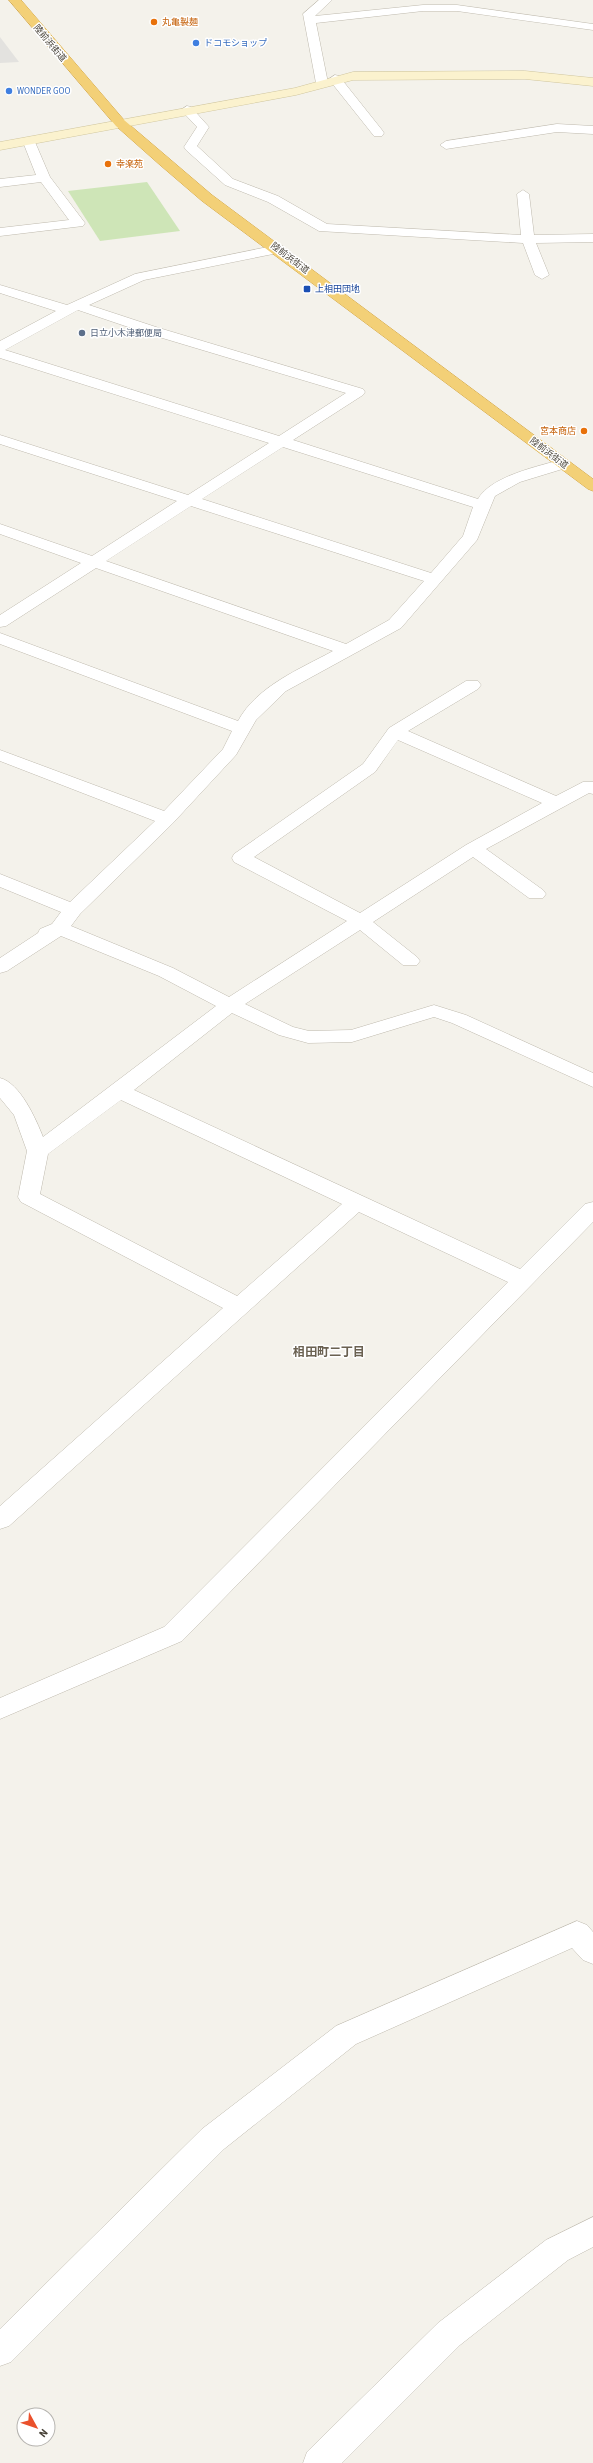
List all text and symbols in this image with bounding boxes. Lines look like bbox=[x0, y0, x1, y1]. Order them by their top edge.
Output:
place label: 丸亀製麺 bbox=[162, 16, 198, 29]
marker: 丸亀製麺 bbox=[149, 17, 159, 27]
street label: 陸前浜街道 bbox=[30, 22, 69, 65]
place label: ドコモショップ bbox=[204, 37, 267, 50]
marker: ドコモショップ bbox=[191, 38, 201, 48]
place label: WONDER GOO bbox=[17, 85, 71, 98]
marker: WONDER GOO bbox=[4, 86, 14, 96]
place label: 幸楽苑 bbox=[116, 158, 143, 171]
marker: 幸楽苑 bbox=[103, 159, 113, 169]
street label: 陸前浜街道 bbox=[268, 240, 312, 277]
place label: 上相田団地 bbox=[315, 283, 360, 296]
marker: 上相田団地 bbox=[302, 284, 312, 294]
place label: 日立小木津郵便局 bbox=[90, 327, 162, 340]
marker: 日立小木津郵便局 bbox=[77, 328, 87, 338]
place label: 宮本商店 bbox=[540, 425, 576, 438]
marker: 宮本商店 bbox=[579, 426, 589, 436]
street label: 陸前浜街道 bbox=[527, 435, 571, 472]
district label: 相田町二丁目 bbox=[293, 1344, 365, 1361]
north arrow bbox=[16, 2407, 56, 2447]
text: N bbox=[35, 2425, 51, 2441]

